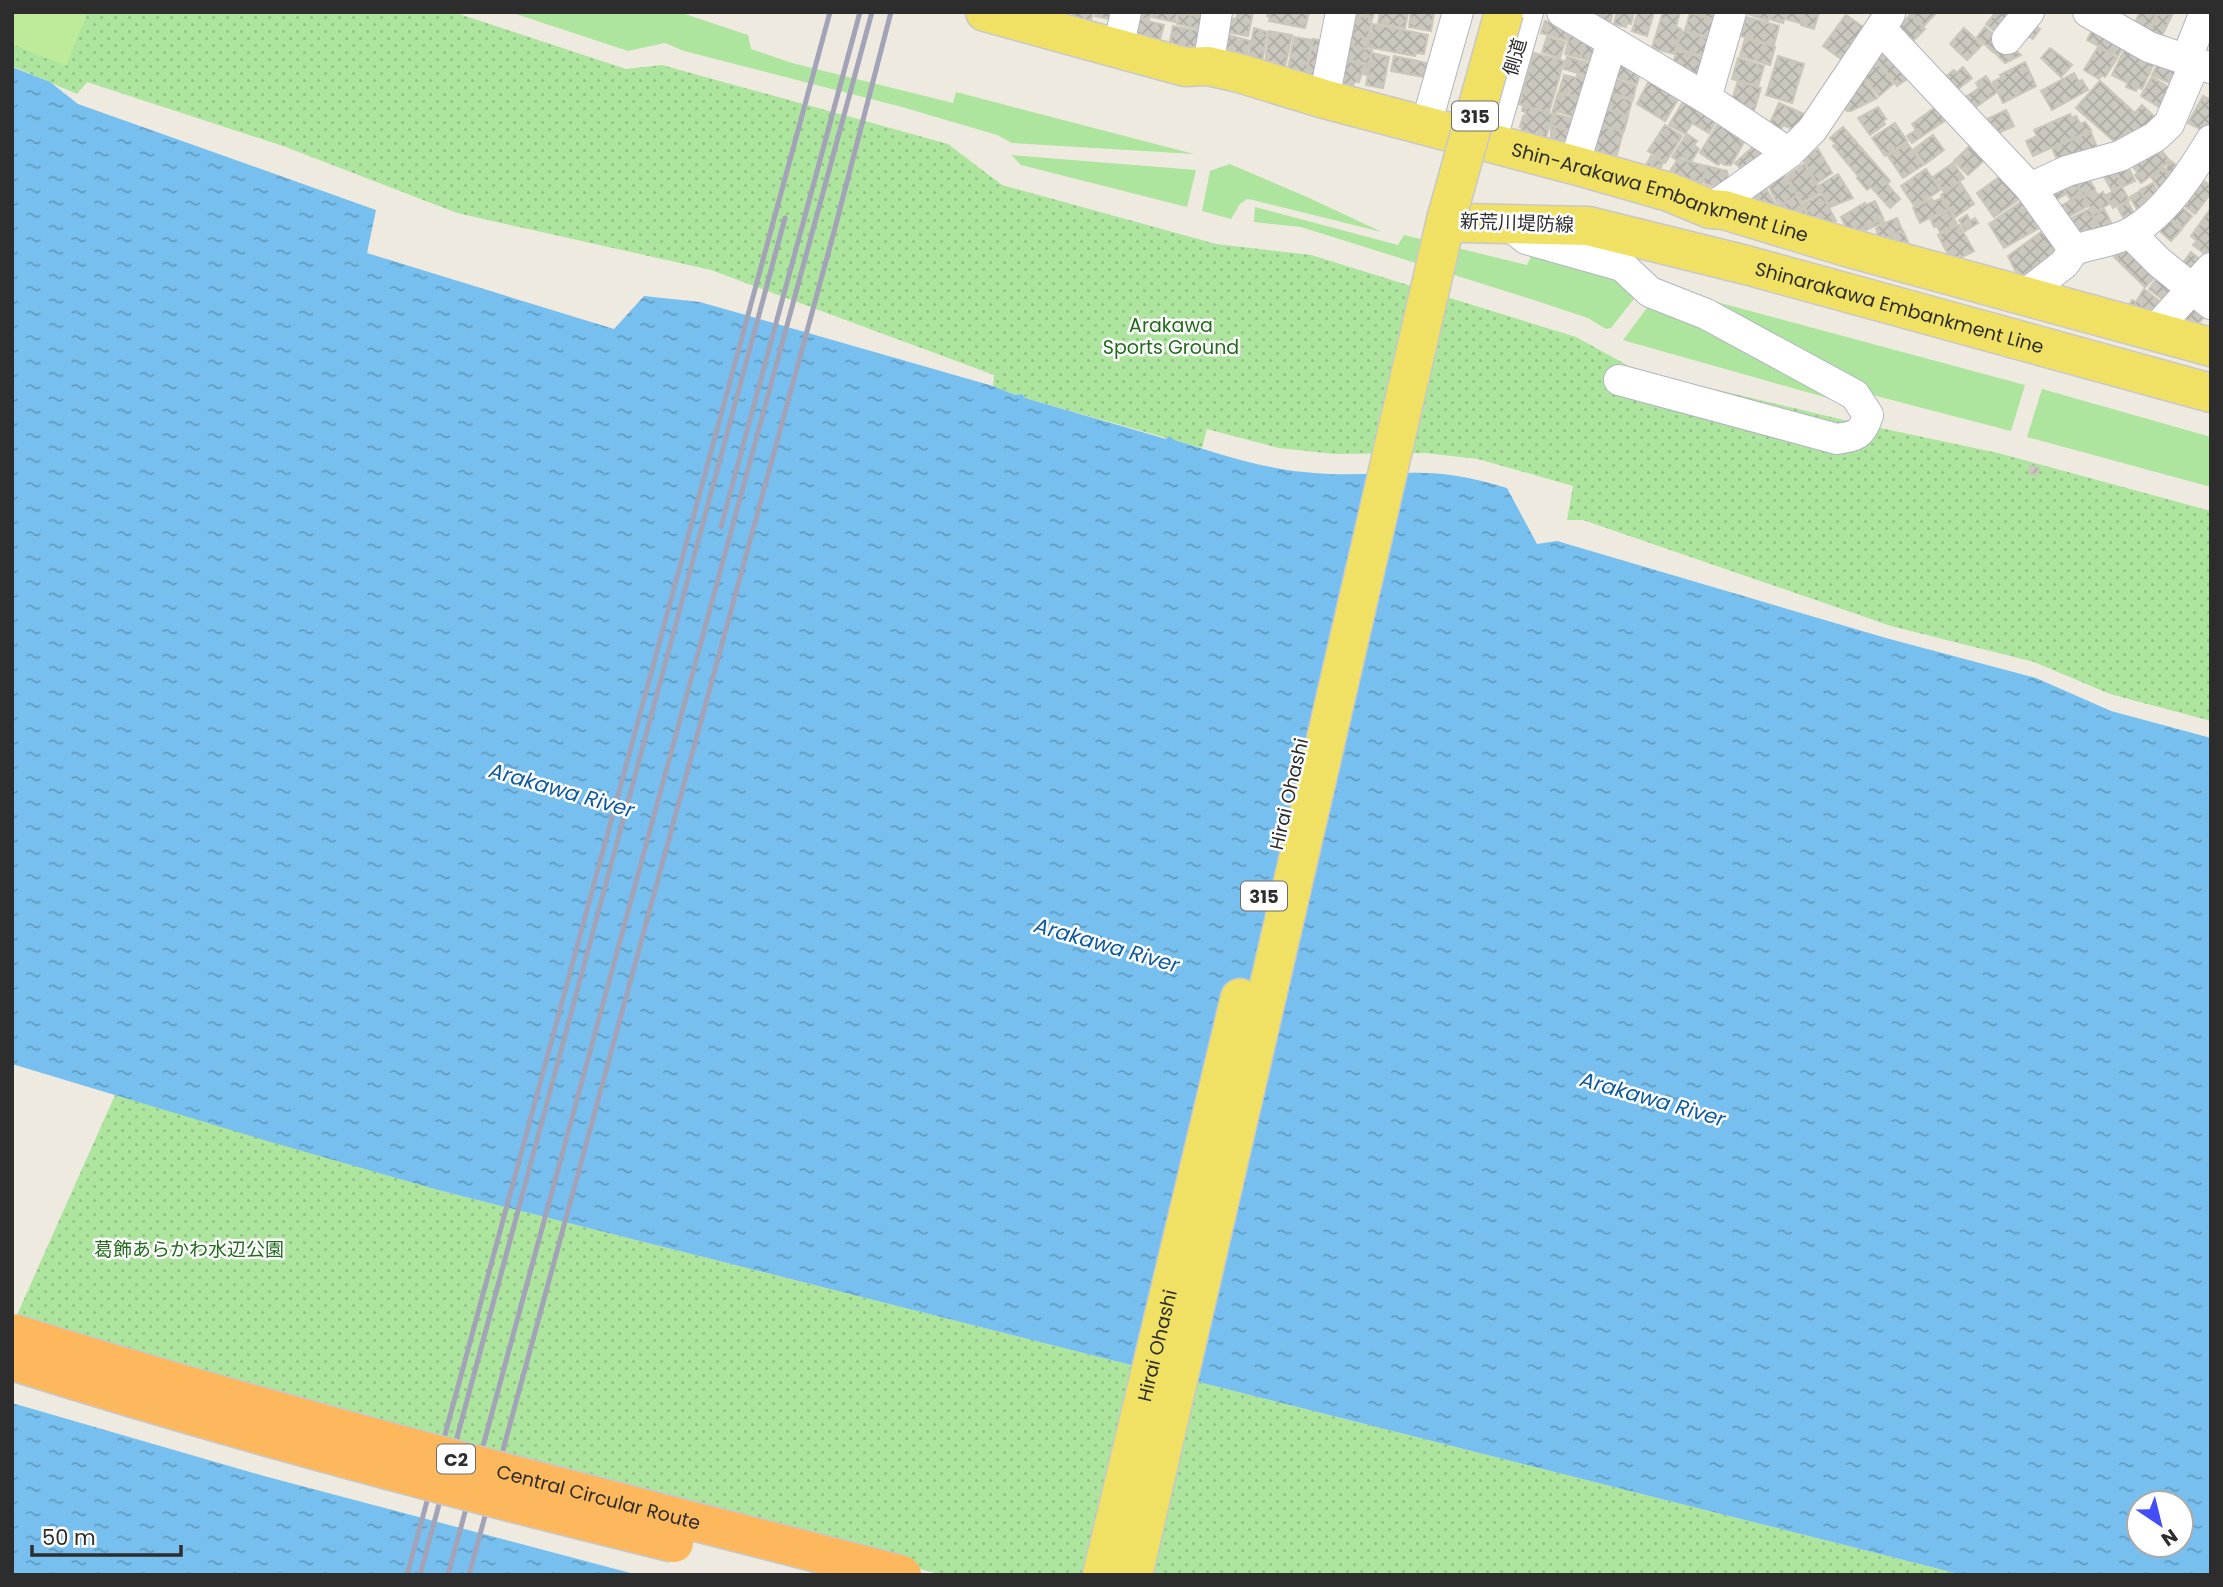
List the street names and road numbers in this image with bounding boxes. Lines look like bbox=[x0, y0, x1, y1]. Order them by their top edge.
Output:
street label: 側道 bbox=[1497, 35, 1533, 79]
road number: 315 bbox=[1452, 102, 1498, 131]
street label: Shin-Arakawa Embankment Line bbox=[1508, 136, 1812, 248]
street label: 新荒川堤防線 bbox=[1460, 208, 1574, 238]
street label: Shinarakawa Embankment Line bbox=[1752, 255, 2047, 360]
street label: Hirai Ohashi bbox=[1263, 735, 1315, 853]
road number: 315 bbox=[1241, 882, 1287, 911]
street label: Hirai Ohashi bbox=[1130, 1287, 1183, 1404]
road number: C2 bbox=[437, 1444, 475, 1474]
street label: Central Circular Route bbox=[494, 1457, 703, 1536]

